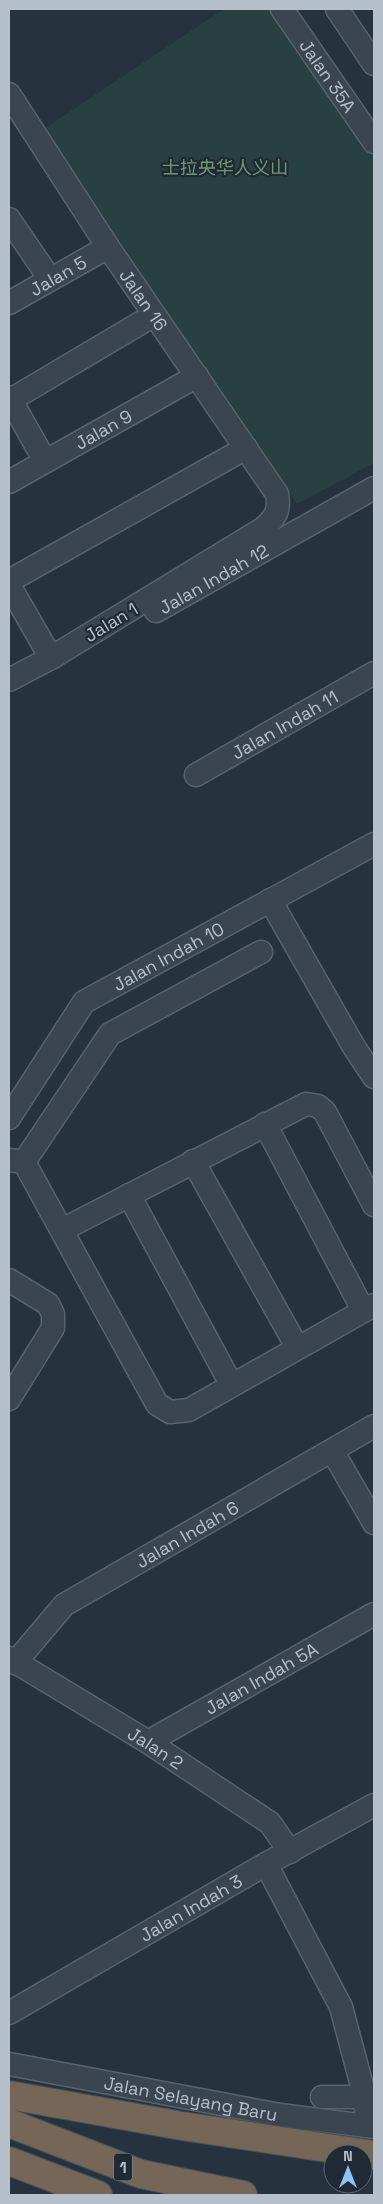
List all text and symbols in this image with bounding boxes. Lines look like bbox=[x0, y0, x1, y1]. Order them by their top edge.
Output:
street label: Jalan 35A bbox=[295, 34, 361, 117]
park label: 士拉央华人义山 bbox=[162, 156, 288, 179]
street label: Jalan 5 bbox=[25, 250, 90, 301]
street label: Jalan 16 bbox=[115, 264, 173, 335]
street label: Jalan 9 bbox=[70, 404, 136, 454]
street label: Jalan Indah 12 bbox=[154, 538, 272, 619]
street label: Jalan 1 bbox=[80, 597, 142, 647]
street label: Jalan Indah 11 bbox=[227, 685, 342, 764]
street label: Jalan Indah 10 bbox=[109, 917, 228, 996]
street label: Jalan Indah 6 bbox=[131, 1495, 243, 1573]
street label: Jalan Indah 5A bbox=[201, 1637, 322, 1719]
street label: Jalan 2 bbox=[124, 1721, 188, 1774]
street label: Jalan Indah 3 bbox=[135, 1869, 246, 1946]
street label: Jalan Selayang Baru bbox=[102, 2071, 279, 2126]
north arrow bbox=[323, 2144, 373, 2194]
text: N bbox=[343, 2147, 353, 2165]
road number: 1 bbox=[114, 2154, 132, 2180]

